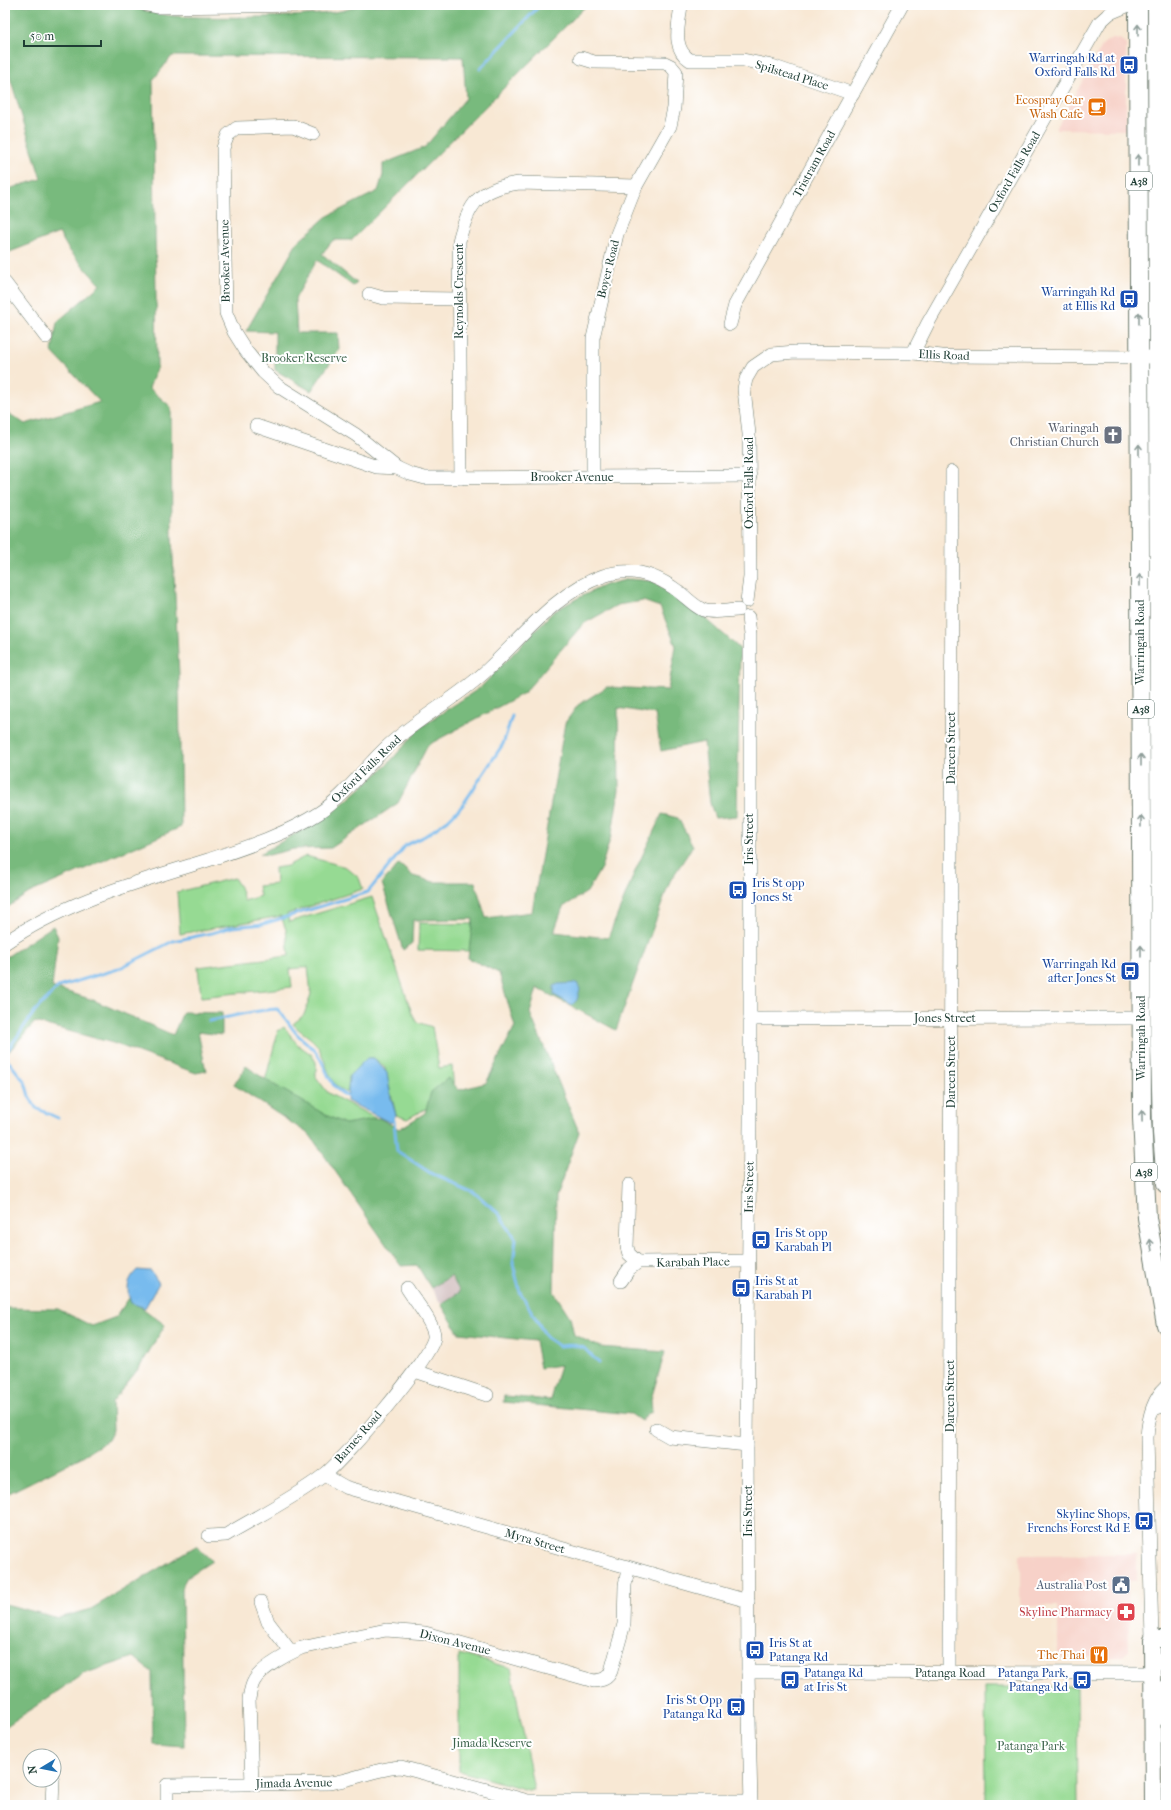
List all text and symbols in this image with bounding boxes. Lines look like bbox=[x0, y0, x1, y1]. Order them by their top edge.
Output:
scale bar bbox=[24, 22, 101, 48]
one-way arrow bbox=[1134, 24, 1142, 37]
text: 50 m bbox=[30, 29, 54, 43]
place label: Warringah Rd at Oxford Falls Rd bbox=[1028, 51, 1116, 79]
bus stop icon: Warringah Rd at Oxford Falls Rd bbox=[1118, 54, 1140, 76]
street label: Spilstead Place bbox=[754, 57, 831, 93]
place label: Ecospray Car Wash Cafe bbox=[1015, 93, 1084, 121]
cafe icon: Ecospray Car Wash Cafe bbox=[1086, 96, 1108, 118]
street label: Tristram Road bbox=[790, 128, 838, 200]
street label: Oxford Falls Road bbox=[985, 128, 1043, 215]
one-way arrow bbox=[1134, 154, 1142, 167]
road number: A38 bbox=[1126, 172, 1152, 190]
street label: Brooker Avenue bbox=[217, 219, 233, 303]
street label: Boyer Road bbox=[594, 238, 622, 300]
street label: Reynolds Crescent bbox=[452, 242, 466, 339]
place label: Warringah Rd at Ellis Rd bbox=[1040, 285, 1115, 313]
bus stop icon: Warringah Rd at Ellis Rd bbox=[1118, 288, 1140, 310]
one-way arrow bbox=[1135, 312, 1143, 325]
street label: Ellis Road bbox=[918, 347, 970, 363]
park label: Brooker Reserve bbox=[261, 351, 347, 365]
place label: Waringah Christian Church bbox=[1010, 421, 1099, 449]
church icon: Waringah Christian Church bbox=[1102, 424, 1124, 446]
street label: Oxford Falls Road bbox=[742, 437, 756, 529]
one-way arrow bbox=[1135, 444, 1143, 457]
street label: Brooker Avenue bbox=[530, 470, 614, 484]
one-way arrow bbox=[1136, 574, 1144, 587]
street label: Warringah Road bbox=[1133, 599, 1147, 686]
road number: A38 bbox=[1128, 700, 1154, 718]
street label: Dareen Street bbox=[944, 711, 958, 784]
street label: Oxford Falls Road bbox=[328, 732, 404, 806]
one-way arrow bbox=[1137, 754, 1145, 767]
street label: Iris Street bbox=[742, 812, 756, 865]
one-way arrow bbox=[1137, 815, 1145, 828]
place label: Iris St opp Jones St bbox=[751, 876, 805, 904]
bus stop icon: Iris St opp Jones St bbox=[727, 879, 749, 901]
one-way arrow bbox=[1137, 945, 1145, 958]
place label: Warringah Rd after Jones St bbox=[1041, 957, 1117, 985]
bus stop icon: Warringah Rd after Jones St bbox=[1119, 960, 1141, 982]
street label: Warringah Road bbox=[1134, 995, 1148, 1082]
street label: Jones Street bbox=[913, 1011, 977, 1025]
street label: Dareen Street bbox=[944, 1035, 958, 1108]
one-way arrow bbox=[1138, 1110, 1146, 1123]
street label: Iris Street bbox=[742, 1160, 756, 1213]
road number: A38 bbox=[1131, 1163, 1157, 1181]
place label: Iris St opp Karabah Pl bbox=[775, 1226, 832, 1254]
bus stop icon: Iris St opp Karabah Pl bbox=[750, 1229, 772, 1251]
one-way arrow bbox=[1147, 1239, 1155, 1252]
street label: Karabah Place bbox=[656, 1254, 730, 1270]
place label: Iris St at Karabah Pl bbox=[755, 1274, 812, 1302]
bus stop icon: Iris St at Karabah Pl bbox=[730, 1277, 752, 1299]
street label: Dareen Street bbox=[943, 1359, 957, 1432]
street label: Barnes Road bbox=[331, 1408, 385, 1466]
street label: Iris Street bbox=[741, 1484, 755, 1537]
place label: Skyline Shops, Frenchs Forest Rd E bbox=[1027, 1507, 1131, 1535]
bus stop icon: Skyline Shops, Frenchs Forest Rd E bbox=[1133, 1510, 1155, 1532]
street label: Myra Street bbox=[503, 1526, 567, 1556]
public building icon: Australia Post bbox=[1110, 1574, 1132, 1596]
place label: Australia Post bbox=[1035, 1578, 1108, 1592]
pharmacy icon: Skyline Pharmacy bbox=[1115, 1601, 1137, 1623]
place label: Skyline Pharmacy bbox=[1019, 1605, 1113, 1619]
street label: Dixon Avenue bbox=[418, 1626, 492, 1658]
place label: Iris St at Patanga Rd bbox=[769, 1636, 829, 1664]
bus stop icon: Iris St at Patanga Rd bbox=[744, 1639, 766, 1661]
restaurant icon: The Thai bbox=[1088, 1644, 1110, 1666]
place label: The Thai bbox=[1037, 1648, 1085, 1662]
place label: Patanga Rd at Iris St bbox=[804, 1666, 864, 1694]
street label: Patanga Road bbox=[915, 1666, 986, 1680]
place label: Patanga Park, Patanga Rd bbox=[997, 1666, 1069, 1694]
bus stop icon: Patanga Rd at Iris St bbox=[779, 1669, 801, 1691]
bus stop icon: Patanga Park, Patanga Rd bbox=[1071, 1669, 1093, 1691]
place label: Iris St Opp Patanga Rd bbox=[663, 1693, 722, 1721]
bus stop icon: Iris St Opp Patanga Rd bbox=[725, 1696, 747, 1718]
park label: Jimada Reserve bbox=[451, 1736, 532, 1750]
park label: Patanga Park bbox=[997, 1739, 1066, 1753]
north arrow bbox=[22, 1748, 62, 1788]
text: N bbox=[25, 1764, 40, 1775]
street label: Jimada Avenue bbox=[254, 1775, 333, 1791]

